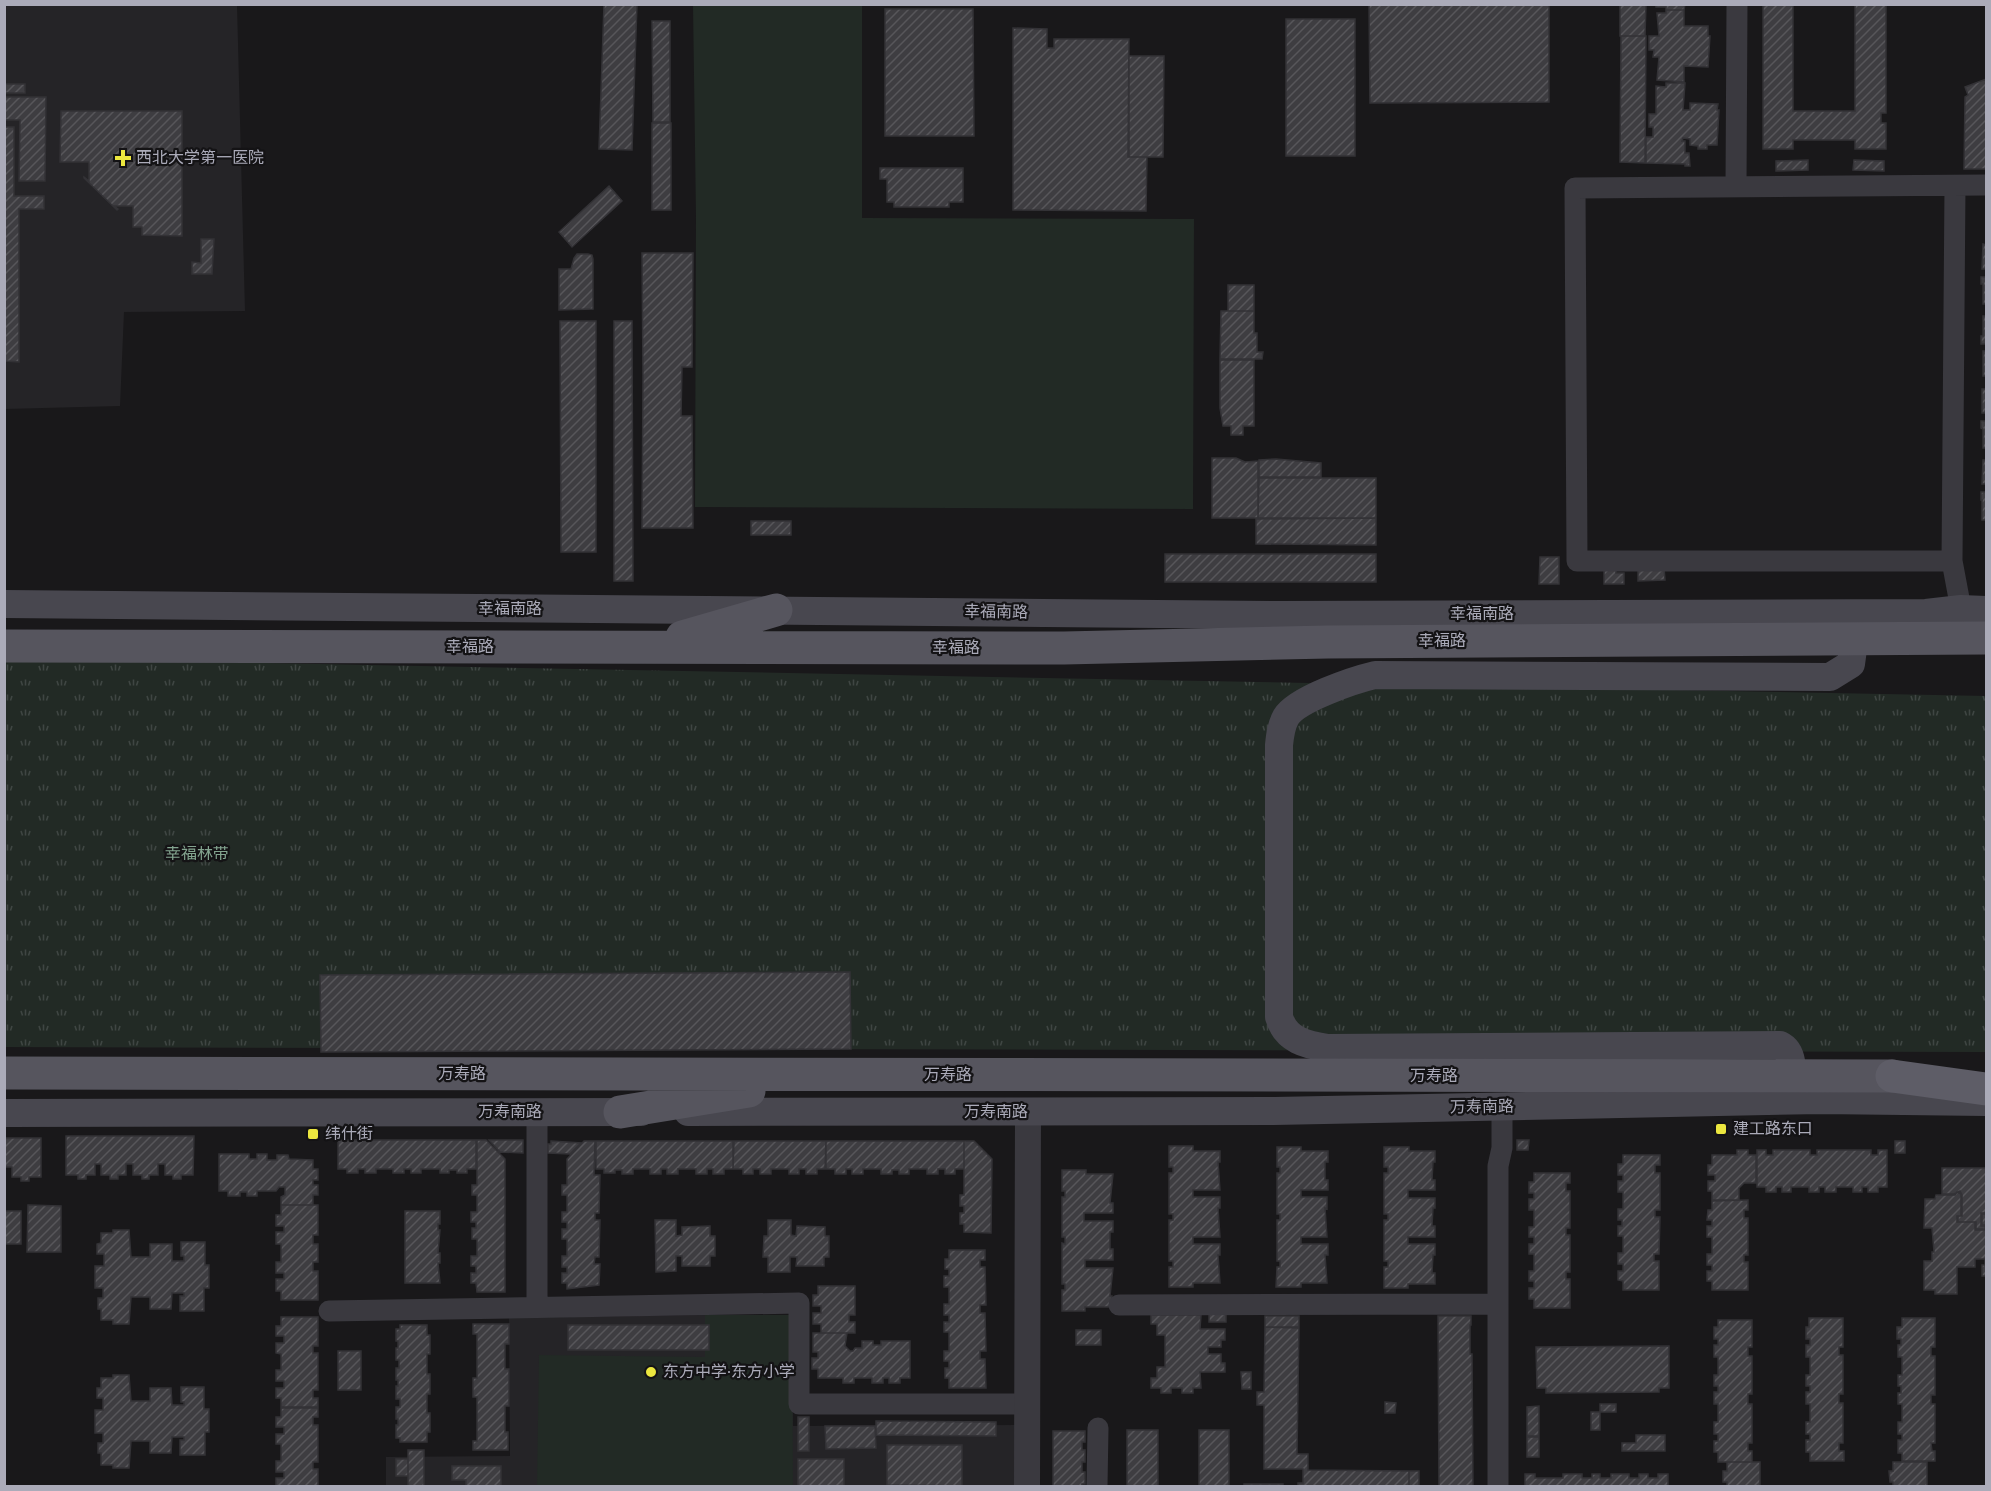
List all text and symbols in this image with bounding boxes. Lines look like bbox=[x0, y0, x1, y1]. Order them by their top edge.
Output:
place label: 西北大学第一医院 bbox=[136, 147, 264, 169]
marker: 西北大学第一医院 bbox=[114, 149, 132, 167]
street label: 幸福南路 bbox=[478, 598, 542, 620]
street label: 幸福南路 bbox=[964, 600, 1028, 624]
street label: 幸福南路 bbox=[1450, 603, 1514, 625]
street label: 幸福路 bbox=[1418, 630, 1466, 652]
street label: 幸福路 bbox=[446, 636, 494, 658]
street label: 幸福路 bbox=[932, 637, 980, 659]
park label: 幸福林带 bbox=[165, 843, 229, 865]
street label: 万寿路 bbox=[438, 1063, 486, 1085]
street label: 万寿路 bbox=[924, 1064, 972, 1086]
street label: 万寿路 bbox=[1410, 1065, 1458, 1087]
street label: 万寿南路 bbox=[1450, 1095, 1514, 1119]
street label: 万寿南路 bbox=[478, 1101, 542, 1123]
street label: 万寿南路 bbox=[964, 1101, 1028, 1123]
place label: 建工路东口 bbox=[1733, 1118, 1813, 1140]
marker: 建工路东口 bbox=[1714, 1122, 1728, 1136]
place label: 纬什街 bbox=[325, 1123, 373, 1145]
marker: 纬什街 bbox=[306, 1127, 320, 1141]
place label: 东方中学·东方小学 bbox=[663, 1361, 795, 1383]
marker: 东方中学·东方小学 bbox=[644, 1365, 658, 1379]

